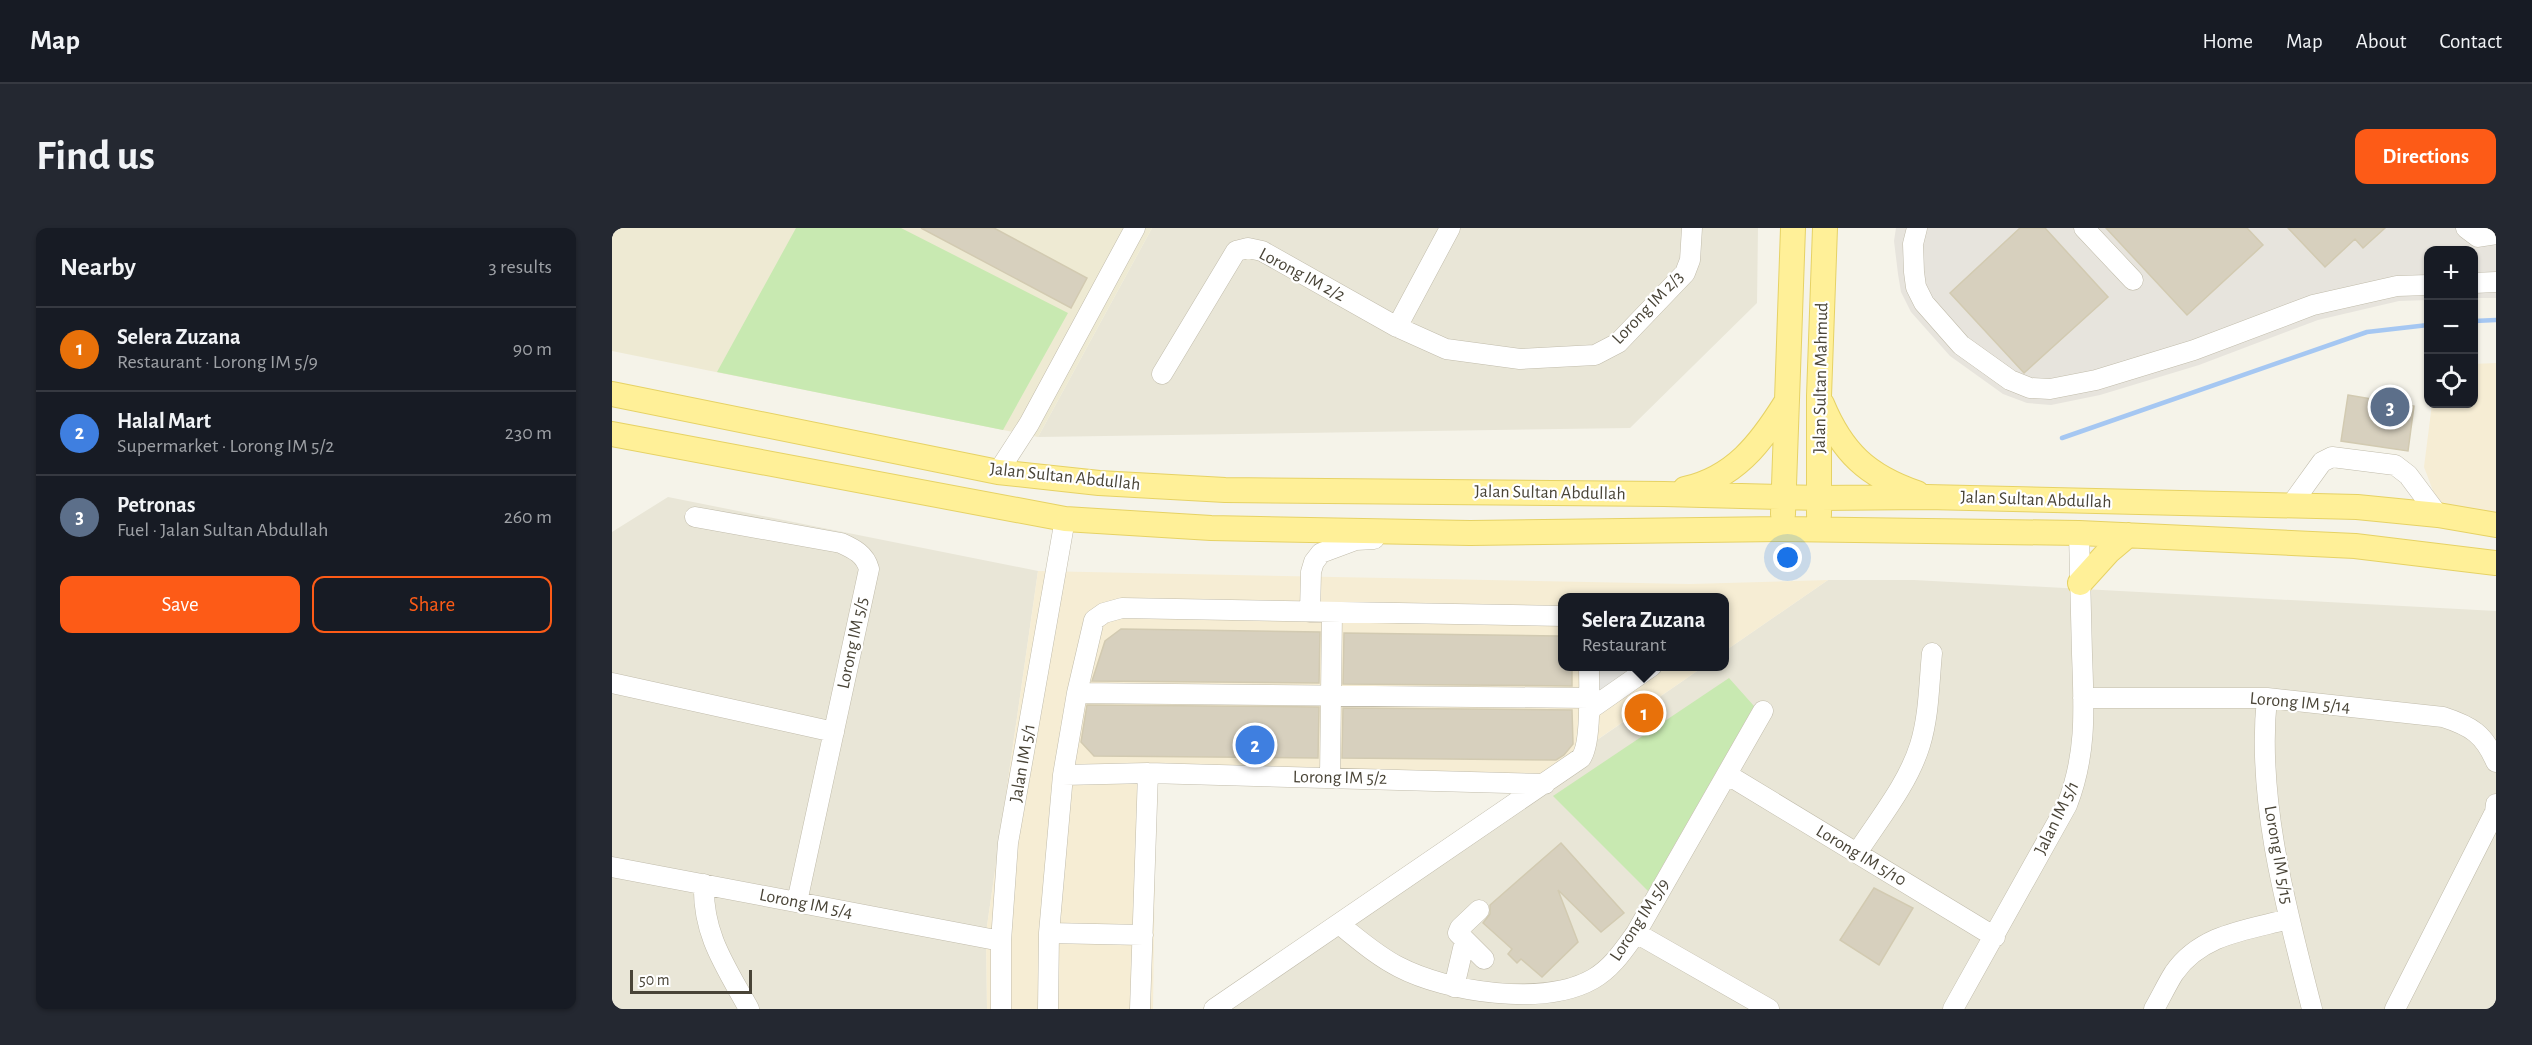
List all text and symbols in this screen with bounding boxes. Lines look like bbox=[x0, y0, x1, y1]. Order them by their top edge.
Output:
text: Map bbox=[30, 27, 80, 55]
text: Home bbox=[2202, 31, 2253, 52]
text: Map bbox=[2286, 31, 2323, 52]
text: About bbox=[2356, 31, 2406, 52]
text: Contact bbox=[2439, 31, 2502, 52]
button: Directions bbox=[2355, 129, 2496, 184]
text: Find us bbox=[36, 135, 155, 177]
street label: Lorong IM 2/2 bbox=[1256, 245, 1348, 305]
map controls bbox=[2424, 246, 2478, 408]
button: + bbox=[2424, 246, 2478, 300]
text: Nearby bbox=[60, 254, 136, 280]
text: 3 results bbox=[488, 257, 552, 277]
street label: Lorong IM 2/3 bbox=[1609, 268, 1687, 348]
button: − bbox=[2424, 300, 2478, 354]
street label: Jalan Sultan Mahmud bbox=[1811, 302, 1831, 454]
text: Selera Zuzana bbox=[117, 326, 241, 348]
text: 1 bbox=[76, 339, 83, 359]
text: 90 m bbox=[513, 339, 552, 359]
text: Restaurant · Lorong IM 5/9 bbox=[117, 352, 318, 372]
button: locate bbox=[2424, 354, 2478, 408]
pin: 3 bbox=[2370, 384, 2410, 429]
text: Halal Mart bbox=[117, 410, 211, 432]
text: 2 bbox=[75, 423, 84, 443]
text: 230 m bbox=[505, 423, 552, 443]
text: Supermarket · Lorong IM 5/2 bbox=[117, 436, 334, 456]
street label: Jalan Sultan Abdullah bbox=[989, 460, 1141, 494]
street label: Jalan Sultan Abdullah bbox=[1474, 483, 1626, 503]
street label: Jalan Sultan Abdullah bbox=[1960, 488, 2112, 512]
text: Petronas bbox=[117, 494, 195, 516]
text: 3 bbox=[75, 507, 84, 527]
text: 260 m bbox=[504, 507, 552, 527]
text: Fuel · Jalan Sultan Abdullah bbox=[117, 520, 328, 540]
your location bbox=[1773, 543, 1802, 572]
button: Save bbox=[60, 576, 300, 633]
button: Share bbox=[312, 576, 552, 633]
popup bbox=[1558, 593, 1729, 671]
street label: Lorong IM 5/5 bbox=[834, 595, 872, 691]
text: Selera Zuzana bbox=[1582, 609, 1705, 631]
text: Restaurant bbox=[1582, 635, 1666, 655]
pin: 1 bbox=[1624, 690, 1664, 736]
street label: Lorong IM 5/14 bbox=[2249, 690, 2351, 716]
street label: Jalan IM 5/1 bbox=[1007, 722, 1039, 804]
pin: 2 bbox=[1236, 722, 1274, 768]
street label: Lorong IM 5/2 bbox=[1293, 768, 1387, 788]
street label: Jalan IM 5/1 bbox=[2032, 778, 2082, 858]
street label: Lorong IM 5/15 bbox=[2260, 804, 2296, 906]
street label: Lorong IM 5/10 bbox=[1813, 822, 1909, 890]
street label: Lorong IM 5/9 bbox=[1607, 875, 1673, 965]
street label: Lorong IM 5/4 bbox=[758, 886, 855, 922]
scale bar bbox=[630, 967, 752, 994]
text: 50 m bbox=[639, 972, 670, 988]

